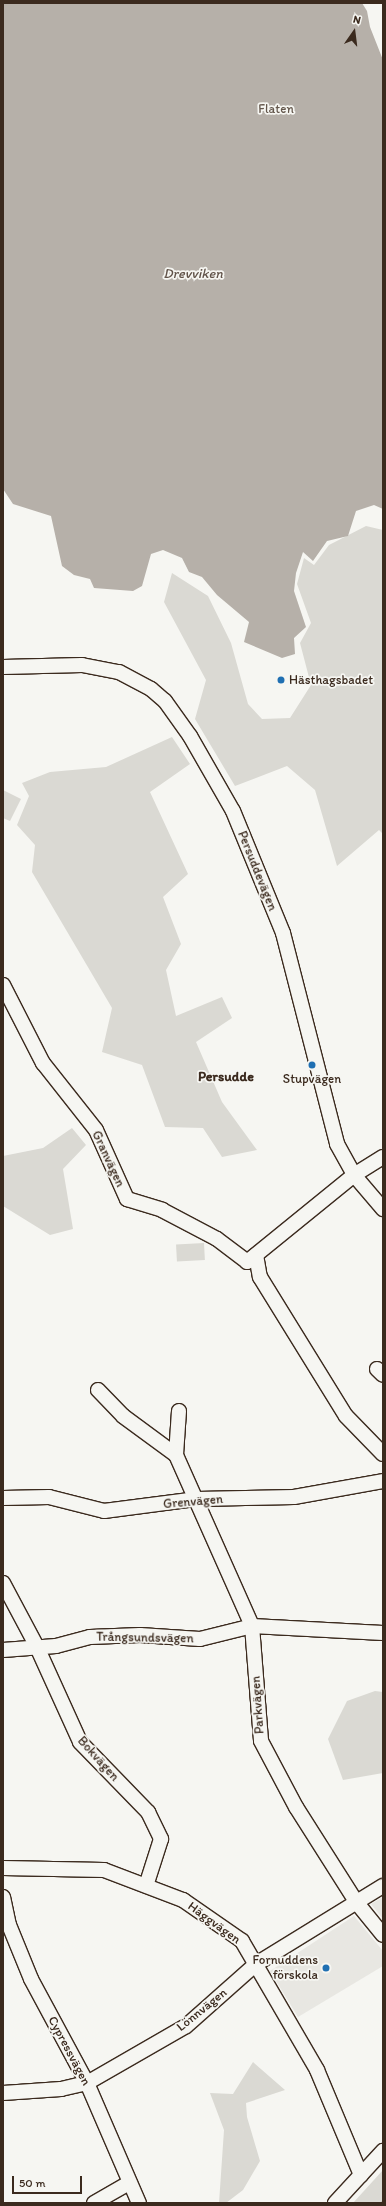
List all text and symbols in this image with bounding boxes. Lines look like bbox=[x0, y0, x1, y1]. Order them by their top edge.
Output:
north arrow bbox=[334, 12, 374, 52]
text: N bbox=[352, 13, 362, 27]
park label: Flaten bbox=[258, 101, 294, 117]
water label: Drevviken bbox=[163, 266, 223, 282]
place label: Hästhagsbadet bbox=[289, 672, 373, 688]
marker: Hästhagsbadet bbox=[276, 675, 286, 685]
street label: Persuddevägen bbox=[234, 829, 280, 913]
marker: Stupvägen bbox=[307, 1060, 317, 1070]
district label: Persudde bbox=[198, 1069, 254, 1085]
place label: Stupvägen bbox=[283, 1071, 341, 1087]
street label: Granvägen bbox=[88, 1128, 128, 1190]
street label: Grenvägen bbox=[163, 1492, 223, 1512]
street label: Trångsundsvägen bbox=[96, 1629, 194, 1647]
street label: Parkvägen bbox=[248, 1675, 268, 1735]
street label: Bokvägen bbox=[74, 1733, 122, 1785]
street label: Häggvägen bbox=[184, 1899, 244, 1947]
place label: Fornuddens förskola bbox=[253, 1953, 318, 1984]
marker: Fornuddens förskola bbox=[321, 1963, 331, 1973]
street label: Lönnvägen bbox=[174, 1985, 230, 2035]
street label: Cypressvägen bbox=[44, 2014, 94, 2088]
scale bar bbox=[14, 2168, 84, 2194]
text: 50 m bbox=[19, 2176, 45, 2190]

